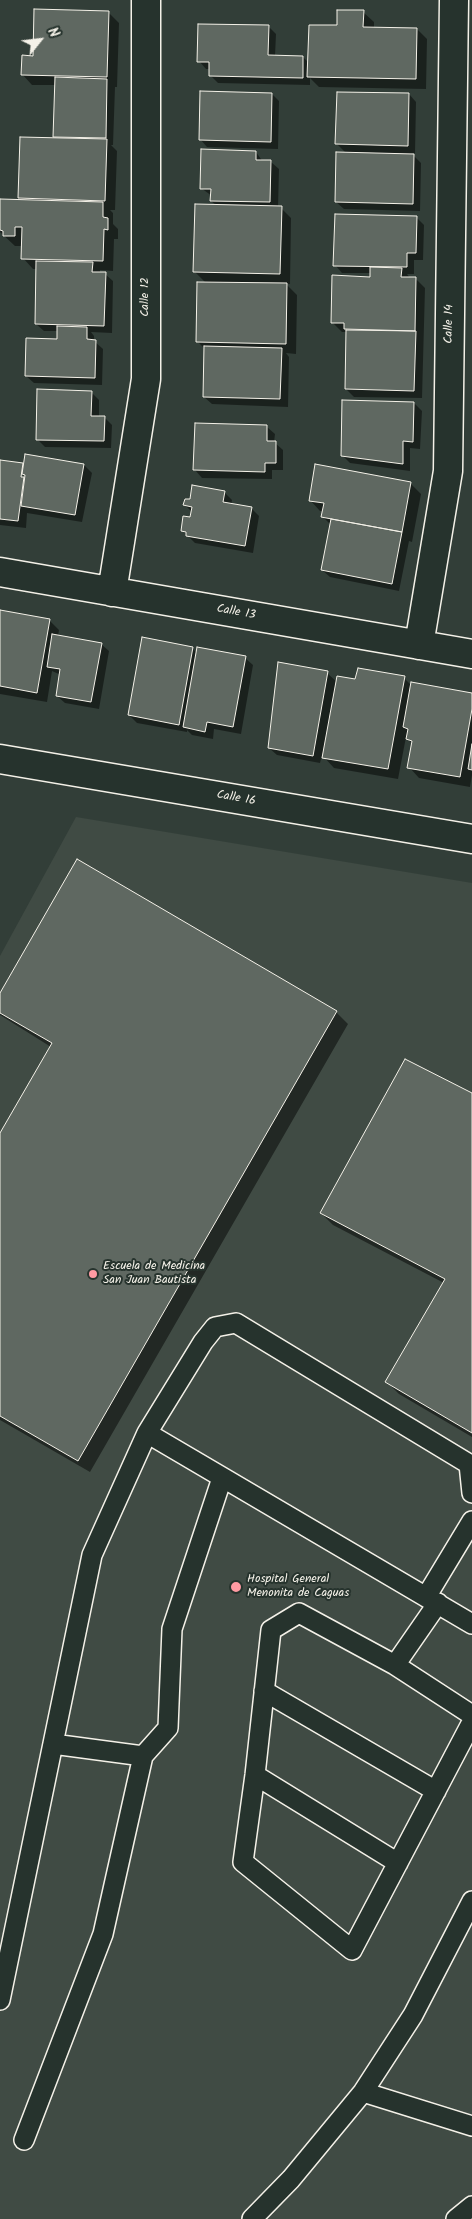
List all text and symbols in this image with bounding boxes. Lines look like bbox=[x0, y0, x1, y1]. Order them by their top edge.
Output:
north arrow bbox=[15, 15, 65, 65]
text: N bbox=[41, 24, 65, 42]
street label: Calle 12 bbox=[139, 277, 153, 317]
street label: Calle 14 bbox=[442, 304, 458, 344]
street label: Calle 13 bbox=[215, 602, 257, 624]
street label: Calle 16 bbox=[215, 788, 257, 810]
place label: Escuela de Medicina San Juan Bautista bbox=[103, 1260, 205, 1288]
marker: Escuela de Medicina San Juan Bautista bbox=[87, 1268, 99, 1280]
place label: Hospital General Menonita de Caguas bbox=[247, 1573, 349, 1601]
marker: Hospital General Menonita de Caguas bbox=[229, 1580, 243, 1594]

